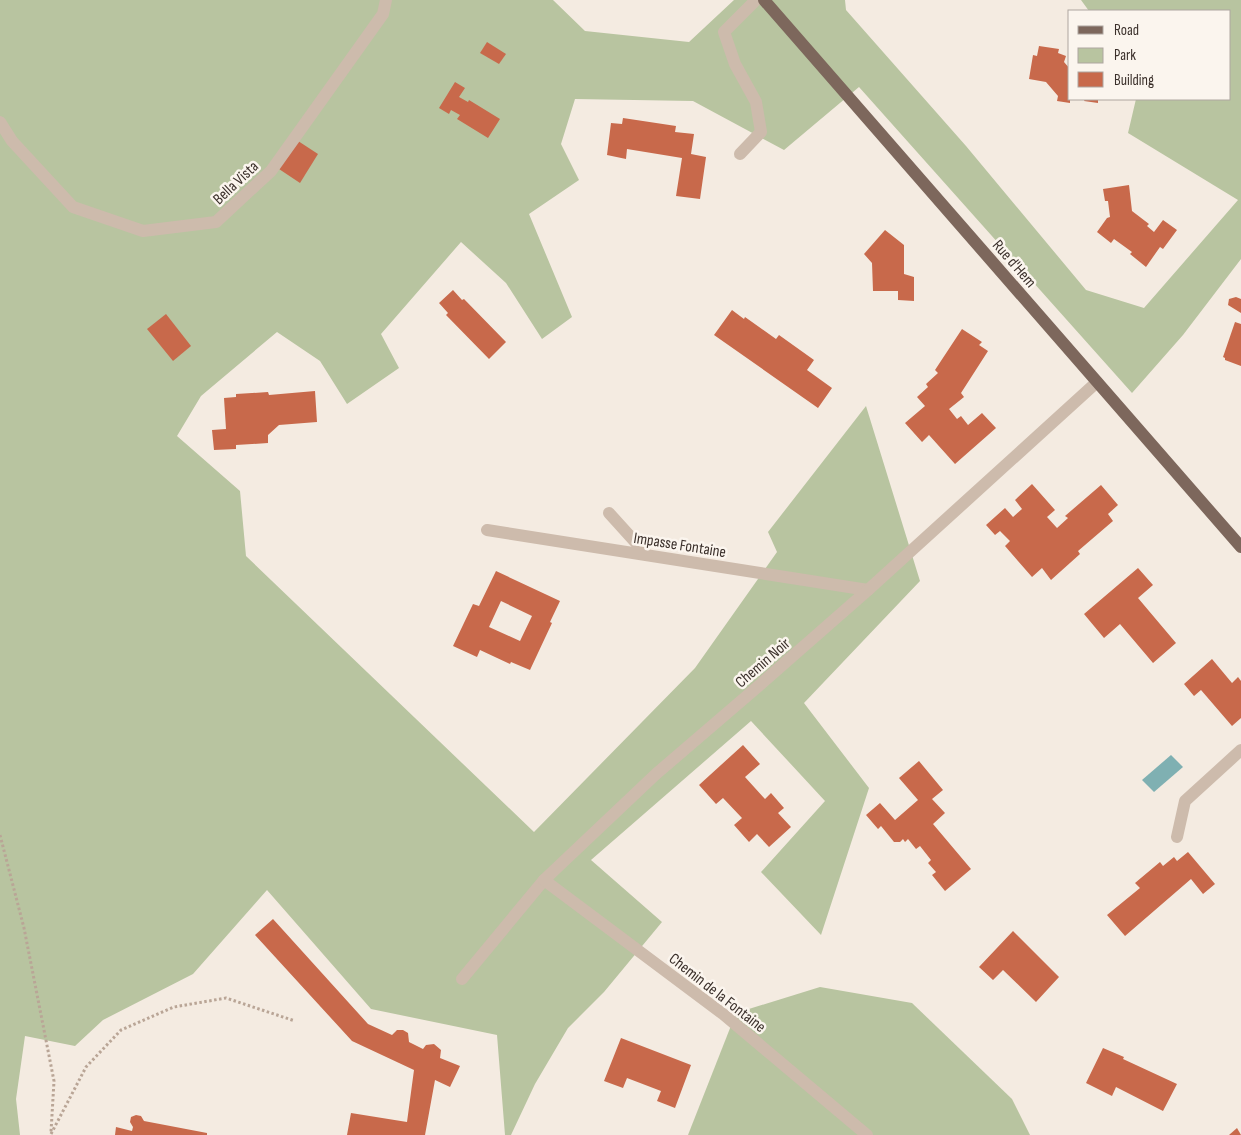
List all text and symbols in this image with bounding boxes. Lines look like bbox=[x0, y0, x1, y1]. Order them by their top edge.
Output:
legend bbox=[1068, 10, 1231, 100]
text: Road bbox=[1114, 21, 1139, 40]
text: Park bbox=[1114, 46, 1136, 65]
text: Building bbox=[1114, 71, 1154, 90]
street label: Bella Vista bbox=[209, 157, 263, 209]
street label: Rue d'Hem bbox=[988, 236, 1040, 292]
street label: Impasse Fontaine bbox=[632, 529, 727, 562]
street label: Chemin Noir bbox=[732, 634, 794, 692]
street label: Chemin de la Fontaine bbox=[665, 949, 769, 1037]

